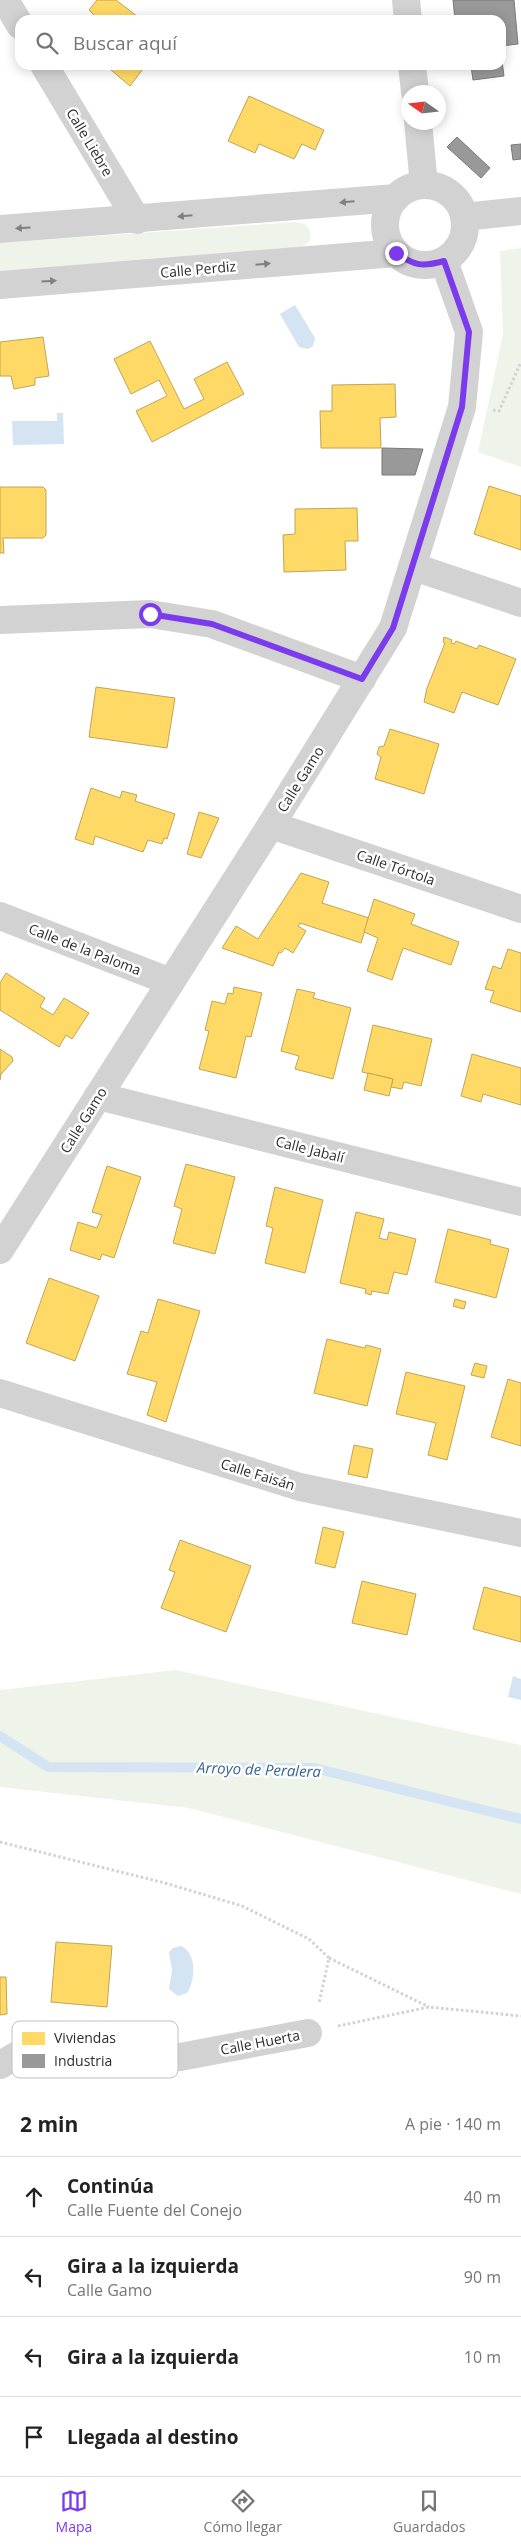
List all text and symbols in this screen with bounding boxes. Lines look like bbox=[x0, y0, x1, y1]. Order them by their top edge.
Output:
search box bbox=[15, 15, 506, 70]
icon: search bbox=[33, 29, 61, 57]
text: Buscar aquí bbox=[73, 30, 177, 56]
north arrow bbox=[401, 85, 446, 130]
street label: Calle Liebre bbox=[62, 105, 118, 180]
one-way arrow bbox=[339, 198, 355, 206]
one-way arrow bbox=[177, 212, 193, 220]
one-way arrow bbox=[15, 224, 31, 232]
route end bbox=[385, 242, 408, 265]
street label: Calle Perdiz bbox=[159, 256, 237, 282]
one-way arrow bbox=[255, 259, 271, 267]
one-way arrow bbox=[41, 277, 57, 285]
route start bbox=[139, 603, 162, 626]
street label: Calle Gamo bbox=[272, 742, 328, 816]
street label: Calle Tórtola bbox=[354, 845, 438, 889]
street label: Calle de la Paloma bbox=[26, 919, 144, 979]
street label: Calle Gamo bbox=[55, 1083, 111, 1157]
street label: Calle Jabalí bbox=[274, 1131, 347, 1167]
street label: Calle Faisán bbox=[219, 1454, 297, 1494]
water label: Arroyo de Peralera bbox=[196, 1757, 322, 1781]
legend bbox=[12, 2021, 178, 2078]
street label: Calle Huerta bbox=[219, 2025, 301, 2059]
text: Viviendas bbox=[54, 2028, 116, 2047]
text: Industria bbox=[54, 2051, 112, 2070]
text: 2 min bbox=[20, 2110, 78, 2138]
text: A pie · 140 m bbox=[405, 2113, 501, 2135]
text: Continúa bbox=[67, 2173, 154, 2199]
icon: ahead bbox=[20, 2183, 48, 2211]
text: 40 m bbox=[464, 2186, 501, 2208]
text: Calle Fuente del Conejo bbox=[67, 2199, 242, 2221]
text: Gira a la izquierda bbox=[67, 2253, 239, 2279]
icon: left bbox=[20, 2263, 48, 2291]
text: 90 m bbox=[464, 2266, 501, 2288]
text: Calle Gamo bbox=[67, 2279, 152, 2301]
icon: left bbox=[20, 2343, 48, 2371]
text: Gira a la izquierda bbox=[67, 2344, 239, 2370]
text: 10 m bbox=[464, 2346, 501, 2368]
icon: arrive bbox=[20, 2423, 48, 2451]
text: Llegada al destino bbox=[67, 2424, 239, 2450]
tab: Mapa bbox=[56, 2487, 92, 2536]
tab: Cómo llegar bbox=[204, 2487, 282, 2536]
tab: Guardados bbox=[393, 2487, 465, 2536]

